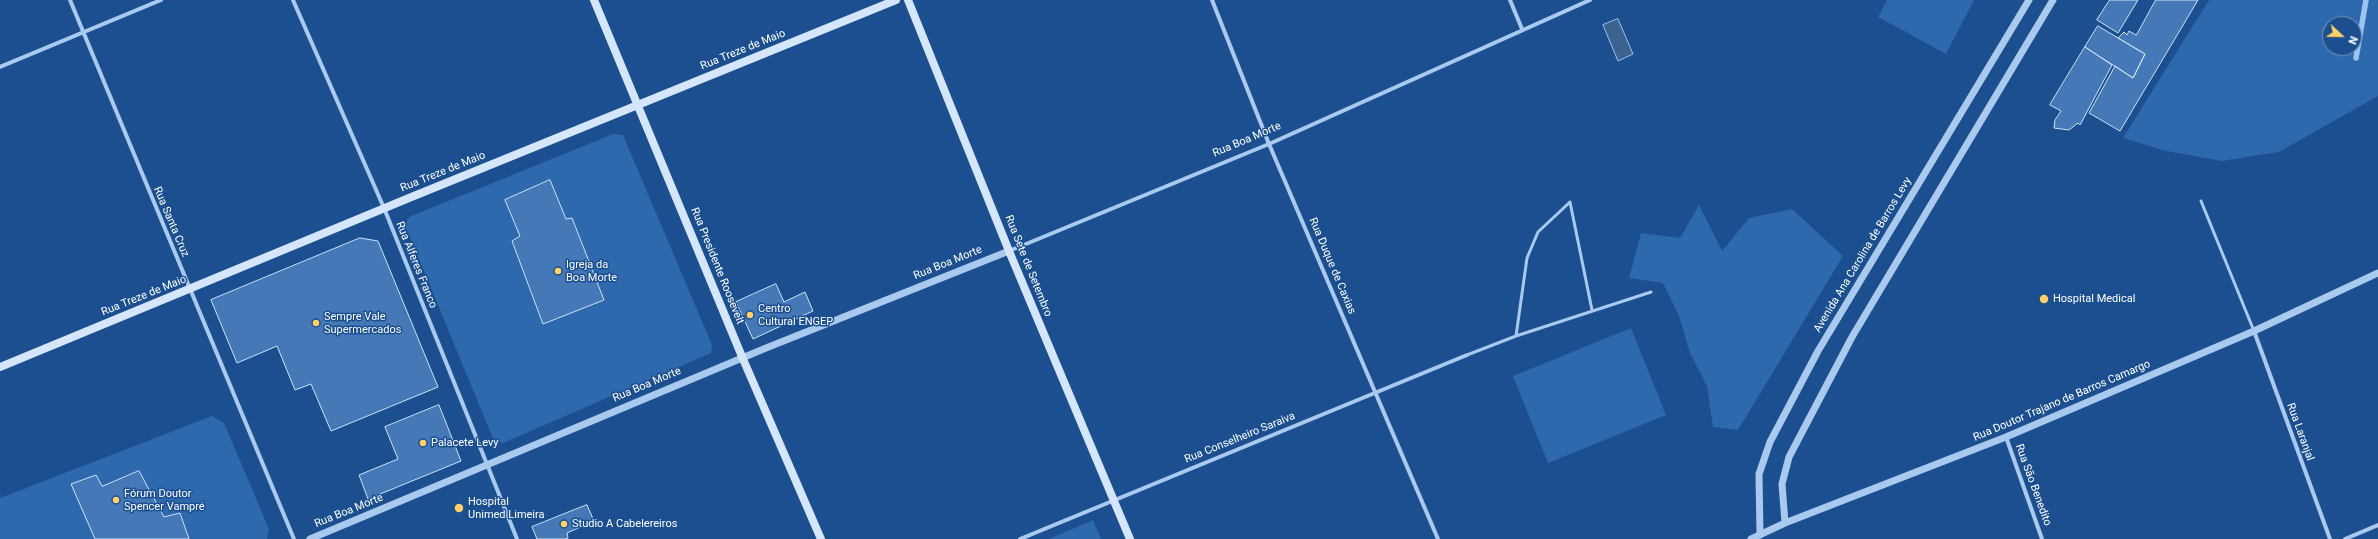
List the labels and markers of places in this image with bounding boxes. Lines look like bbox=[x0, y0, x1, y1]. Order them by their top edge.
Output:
place label: Igreja da Boa Morte bbox=[566, 258, 617, 284]
marker: Igreja da Boa Morte bbox=[553, 266, 563, 276]
place label: Hospital Medical bbox=[2053, 292, 2135, 306]
marker: Hospital Medical bbox=[2038, 293, 2050, 305]
place label: Centro Cultural ENGEP bbox=[758, 302, 833, 328]
place label: Sempre Vale Supermercados bbox=[324, 310, 401, 336]
marker: Centro Cultural ENGEP bbox=[745, 310, 755, 320]
marker: Sempre Vale Supermercados bbox=[311, 318, 321, 328]
place label: Palacete Levy bbox=[431, 436, 498, 450]
marker: Palacete Levy bbox=[418, 438, 428, 448]
place label: Fórum Doutor Spencer Vampré bbox=[124, 487, 205, 513]
marker: Fórum Doutor Spencer Vampré bbox=[111, 495, 121, 505]
place label: Hospital Unimed Limeira bbox=[468, 495, 545, 521]
marker: Hospital Unimed Limeira bbox=[453, 502, 465, 514]
place label: Studio A Cabelereiros bbox=[572, 517, 677, 531]
marker: Studio A Cabelereiros bbox=[559, 519, 569, 529]

